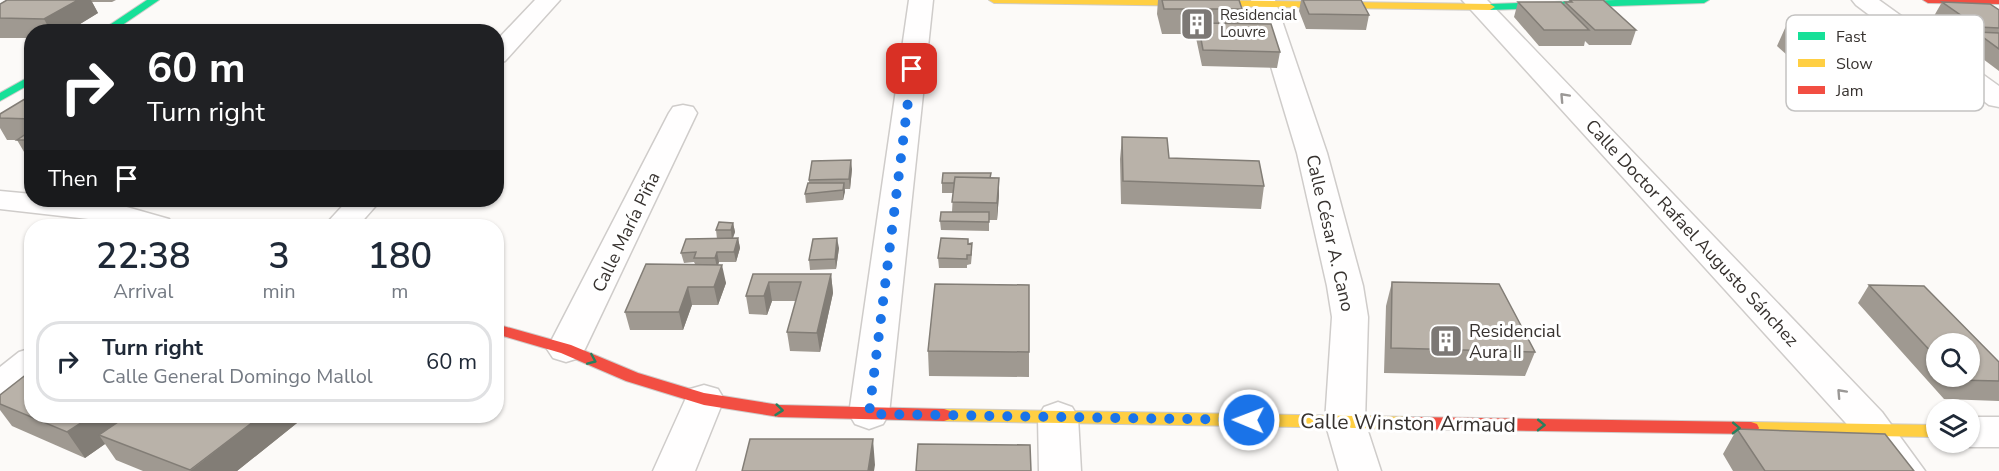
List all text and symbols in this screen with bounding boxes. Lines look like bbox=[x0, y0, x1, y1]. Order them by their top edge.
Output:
place label: Residencial Louvre bbox=[1220, 5, 1297, 42]
building icon: Residencial Louvre bbox=[1179, 6, 1215, 42]
legend bbox=[1786, 15, 1984, 111]
text: Fast bbox=[1836, 26, 1867, 48]
text: 60 m bbox=[147, 40, 246, 97]
pin bbox=[886, 43, 937, 94]
icon: right bbox=[48, 48, 126, 126]
icon: arrive bbox=[895, 52, 928, 85]
text: Slow bbox=[1836, 53, 1873, 75]
text: Jam bbox=[1835, 80, 1863, 102]
one-way arrow bbox=[1560, 93, 1571, 104]
text: Turn right bbox=[147, 94, 265, 131]
street label: Calle Doctor Rafael Augusto Sánchez bbox=[1580, 114, 1804, 352]
street label: Calle César A. Cano bbox=[1300, 152, 1360, 314]
icon: arrive bbox=[110, 162, 143, 195]
text: Then bbox=[48, 164, 98, 194]
street label: Calle María Piña bbox=[586, 168, 666, 296]
text: 22:38 bbox=[96, 232, 191, 281]
text: 3 bbox=[268, 232, 290, 281]
text: 180 bbox=[367, 232, 432, 281]
text: Arrival bbox=[113, 278, 173, 305]
text: min bbox=[263, 278, 296, 305]
text: m bbox=[391, 278, 408, 305]
place label: Residencial Aura II bbox=[1469, 319, 1562, 364]
building icon: Residencial Aura II bbox=[1428, 323, 1464, 359]
text: Turn right bbox=[102, 333, 203, 363]
map controls bbox=[1926, 333, 1980, 453]
button: search bbox=[1926, 333, 1980, 387]
icon: right bbox=[51, 345, 84, 378]
text: 60 m bbox=[426, 347, 477, 377]
one-way arrow bbox=[585, 353, 596, 365]
text: Calle General Domingo Mallol bbox=[102, 363, 373, 390]
position arrow bbox=[1217, 388, 1281, 452]
one-way arrow bbox=[1837, 389, 1848, 399]
button: layers bbox=[1926, 399, 1980, 453]
one-way arrow bbox=[775, 403, 784, 416]
street label: Calle Winston Armaud bbox=[1300, 407, 1516, 439]
one-way arrow bbox=[1537, 419, 1546, 431]
one-way arrow bbox=[1732, 422, 1741, 434]

